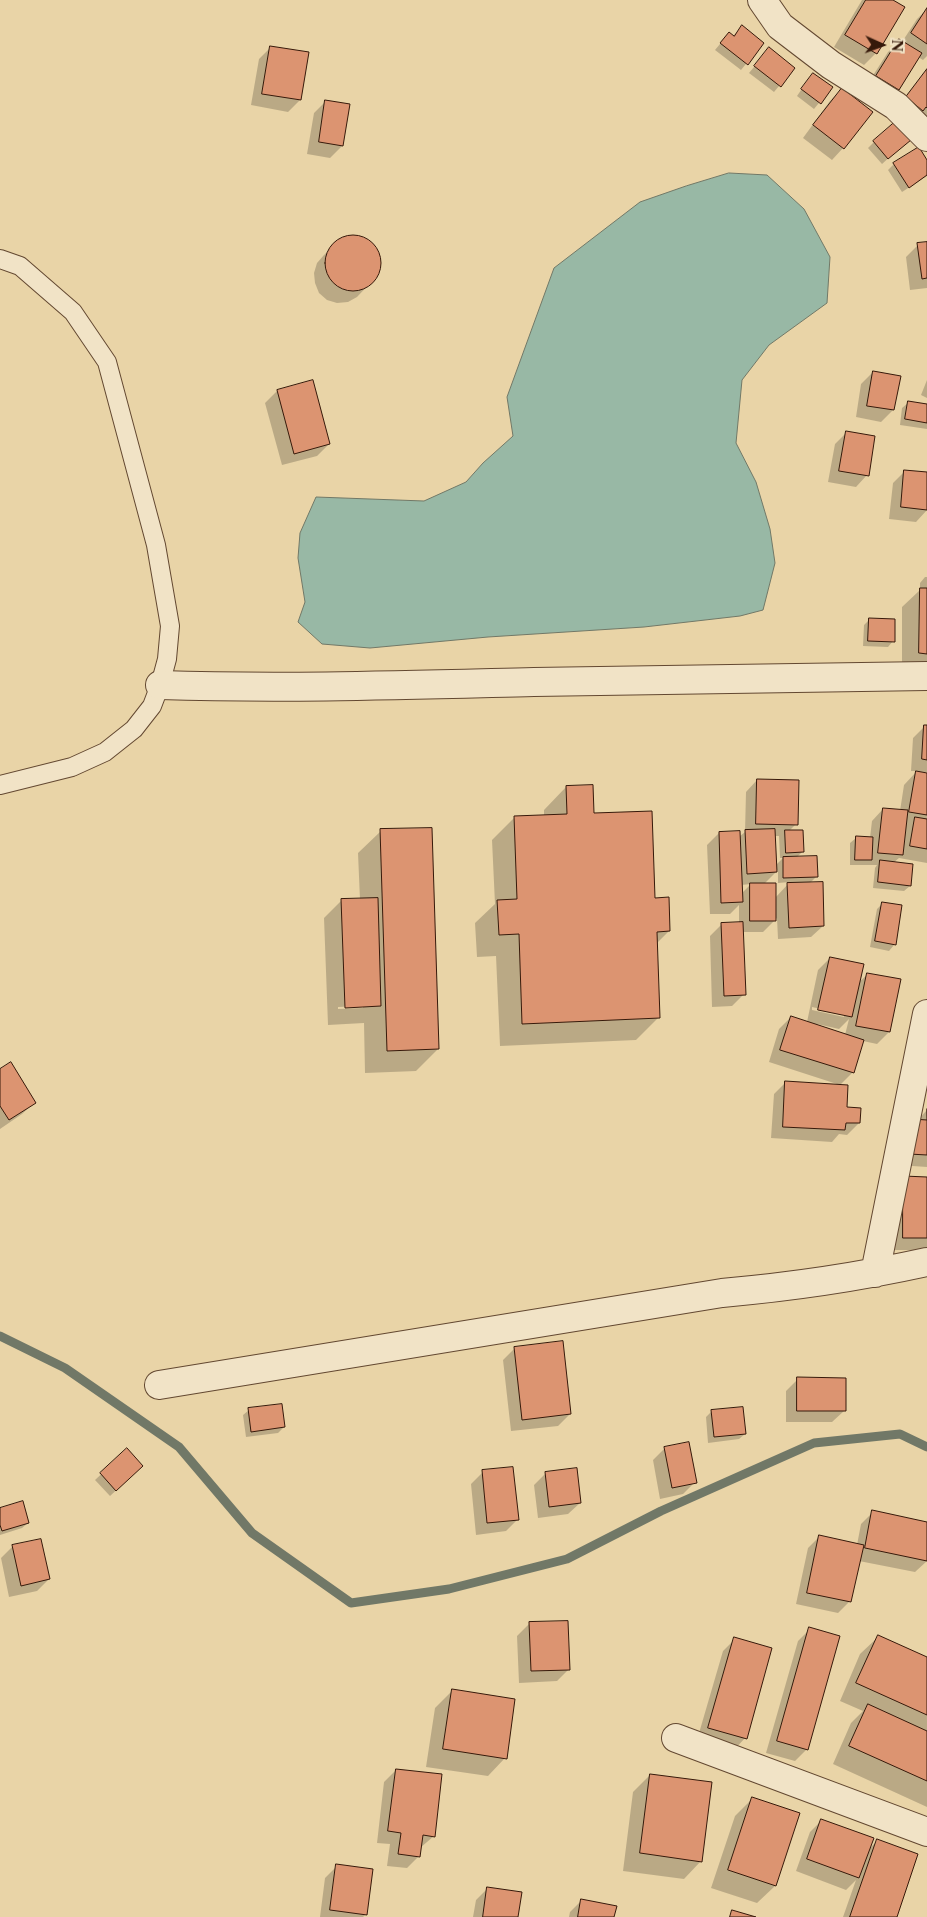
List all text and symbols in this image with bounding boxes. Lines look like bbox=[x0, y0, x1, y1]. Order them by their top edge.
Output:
north arrow bbox=[857, 20, 907, 70]
text: N bbox=[888, 39, 906, 52]

